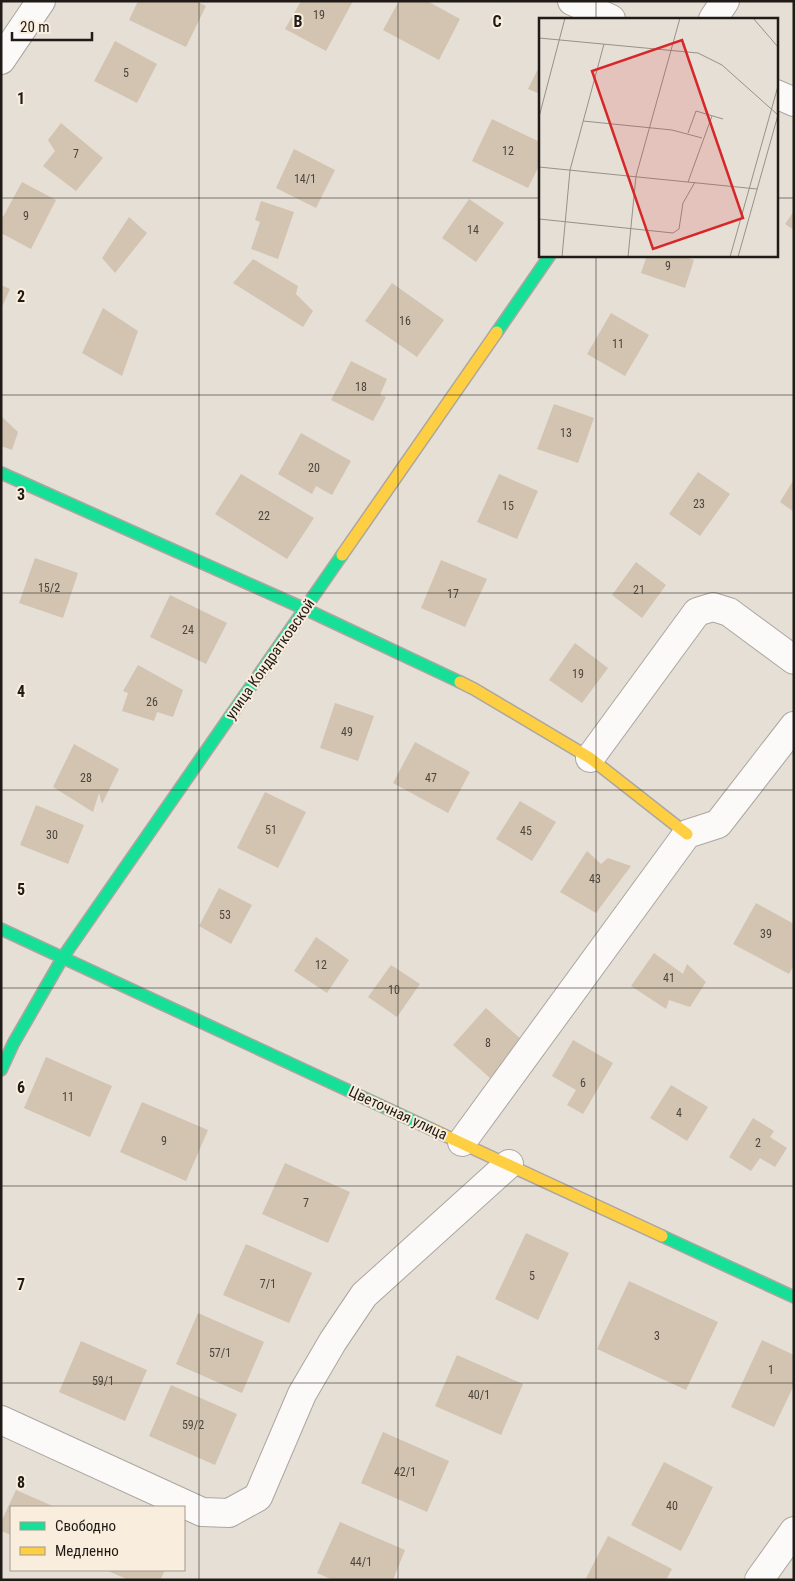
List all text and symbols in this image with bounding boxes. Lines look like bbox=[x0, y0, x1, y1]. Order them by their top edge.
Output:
house number: 19 bbox=[313, 8, 325, 22]
scale bar bbox=[12, 10, 92, 42]
text: B bbox=[294, 12, 303, 31]
text: C bbox=[492, 12, 502, 31]
text: 20 m bbox=[20, 18, 50, 36]
inset map bbox=[539, 18, 778, 256]
house number: 5 bbox=[123, 66, 129, 80]
text: 1 bbox=[17, 89, 25, 108]
house number: 12 bbox=[502, 144, 514, 158]
house number: 7 bbox=[73, 147, 79, 161]
house number: 14/1 bbox=[294, 172, 316, 186]
house number: 9 bbox=[23, 209, 29, 223]
house number: 14 bbox=[467, 223, 479, 237]
house number: 9 bbox=[665, 259, 671, 273]
text: 2 bbox=[17, 287, 25, 306]
house number: 16 bbox=[399, 314, 411, 328]
house number: 11 bbox=[612, 337, 624, 351]
house number: 18 bbox=[355, 380, 367, 394]
house number: 13 bbox=[560, 426, 572, 440]
house number: 20 bbox=[308, 461, 320, 475]
text: 3 bbox=[17, 485, 25, 504]
house number: 23 bbox=[693, 497, 705, 511]
house number: 15 bbox=[502, 499, 514, 513]
house number: 22 bbox=[258, 509, 270, 523]
house number: 15/2 bbox=[38, 581, 60, 595]
house number: 21 bbox=[633, 583, 645, 597]
house number: 17 bbox=[447, 587, 459, 601]
street label: улица Кондратковской bbox=[222, 595, 318, 723]
house number: 24 bbox=[182, 623, 194, 637]
house number: 19 bbox=[572, 667, 584, 681]
text: 4 bbox=[17, 682, 25, 701]
house number: 26 bbox=[146, 695, 158, 709]
house number: 49 bbox=[341, 725, 353, 739]
house number: 28 bbox=[80, 771, 92, 785]
house number: 47 bbox=[425, 771, 437, 785]
house number: 51 bbox=[265, 823, 277, 837]
house number: 45 bbox=[520, 824, 532, 838]
house number: 30 bbox=[46, 828, 58, 842]
house number: 43 bbox=[589, 872, 601, 886]
text: 5 bbox=[17, 880, 25, 899]
house number: 53 bbox=[219, 908, 231, 922]
house number: 39 bbox=[760, 927, 772, 941]
house number: 12 bbox=[315, 958, 327, 972]
house number: 41 bbox=[663, 971, 675, 985]
house number: 10 bbox=[388, 983, 400, 997]
house number: 8 bbox=[485, 1036, 491, 1050]
house number: 6 bbox=[580, 1076, 586, 1090]
text: 6 bbox=[17, 1078, 25, 1097]
street label: Цветочная улица bbox=[346, 1082, 450, 1144]
house number: 11 bbox=[62, 1090, 74, 1104]
house number: 4 bbox=[676, 1106, 682, 1120]
house number: 9 bbox=[161, 1134, 167, 1148]
house number: 2 bbox=[755, 1136, 761, 1150]
house number: 7 bbox=[303, 1196, 309, 1210]
house number: 5 bbox=[529, 1269, 535, 1283]
text: 7 bbox=[17, 1275, 25, 1294]
house number: 7/1 bbox=[260, 1277, 276, 1291]
house number: 3 bbox=[654, 1329, 660, 1343]
house number: 57/1 bbox=[209, 1346, 231, 1360]
house number: 1 bbox=[768, 1363, 774, 1377]
house number: 59/1 bbox=[92, 1374, 114, 1388]
house number: 40/1 bbox=[468, 1388, 490, 1402]
house number: 59/2 bbox=[182, 1418, 204, 1432]
house number: 42/1 bbox=[394, 1465, 416, 1479]
text: 8 bbox=[17, 1473, 25, 1492]
house number: 40 bbox=[666, 1499, 678, 1513]
legend bbox=[10, 1506, 185, 1571]
text: Свободно bbox=[55, 1517, 116, 1535]
text: Медленно bbox=[55, 1542, 119, 1560]
house number: 44/1 bbox=[350, 1555, 372, 1569]

